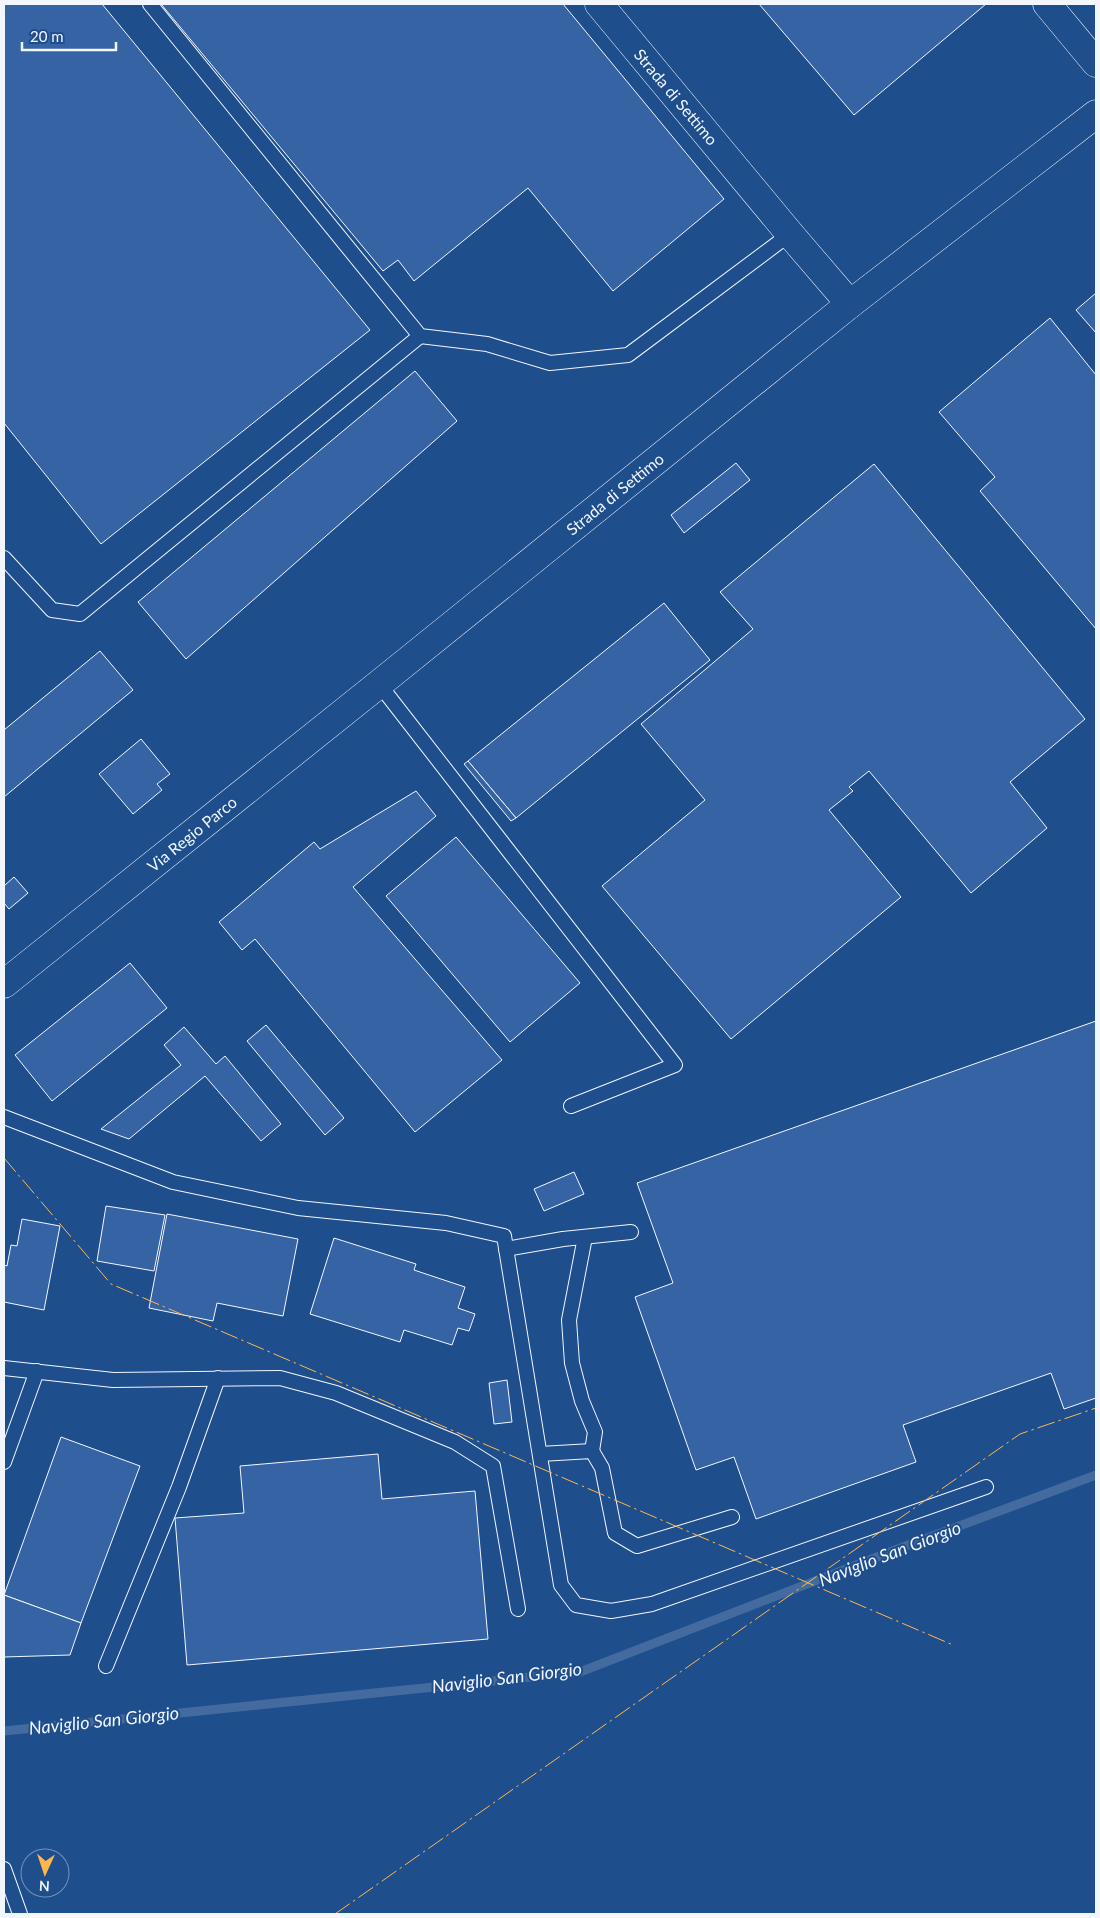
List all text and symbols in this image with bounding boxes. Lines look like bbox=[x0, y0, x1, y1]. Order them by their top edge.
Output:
scale bar bbox=[22, 20, 116, 52]
text: 20 m bbox=[30, 27, 64, 45]
street label: Strada di Settimo bbox=[631, 45, 722, 149]
street label: Strada di Settimo bbox=[562, 449, 667, 539]
street label: Via Regio Parco bbox=[143, 792, 240, 875]
water label: Naviglio San Giorgio bbox=[815, 1516, 964, 1590]
water label: Naviglio San Giorgio bbox=[431, 1657, 583, 1697]
water label: Naviglio San Giorgio bbox=[28, 1701, 180, 1739]
north arrow bbox=[20, 1848, 70, 1898]
text: N bbox=[38, 1878, 50, 1895]

